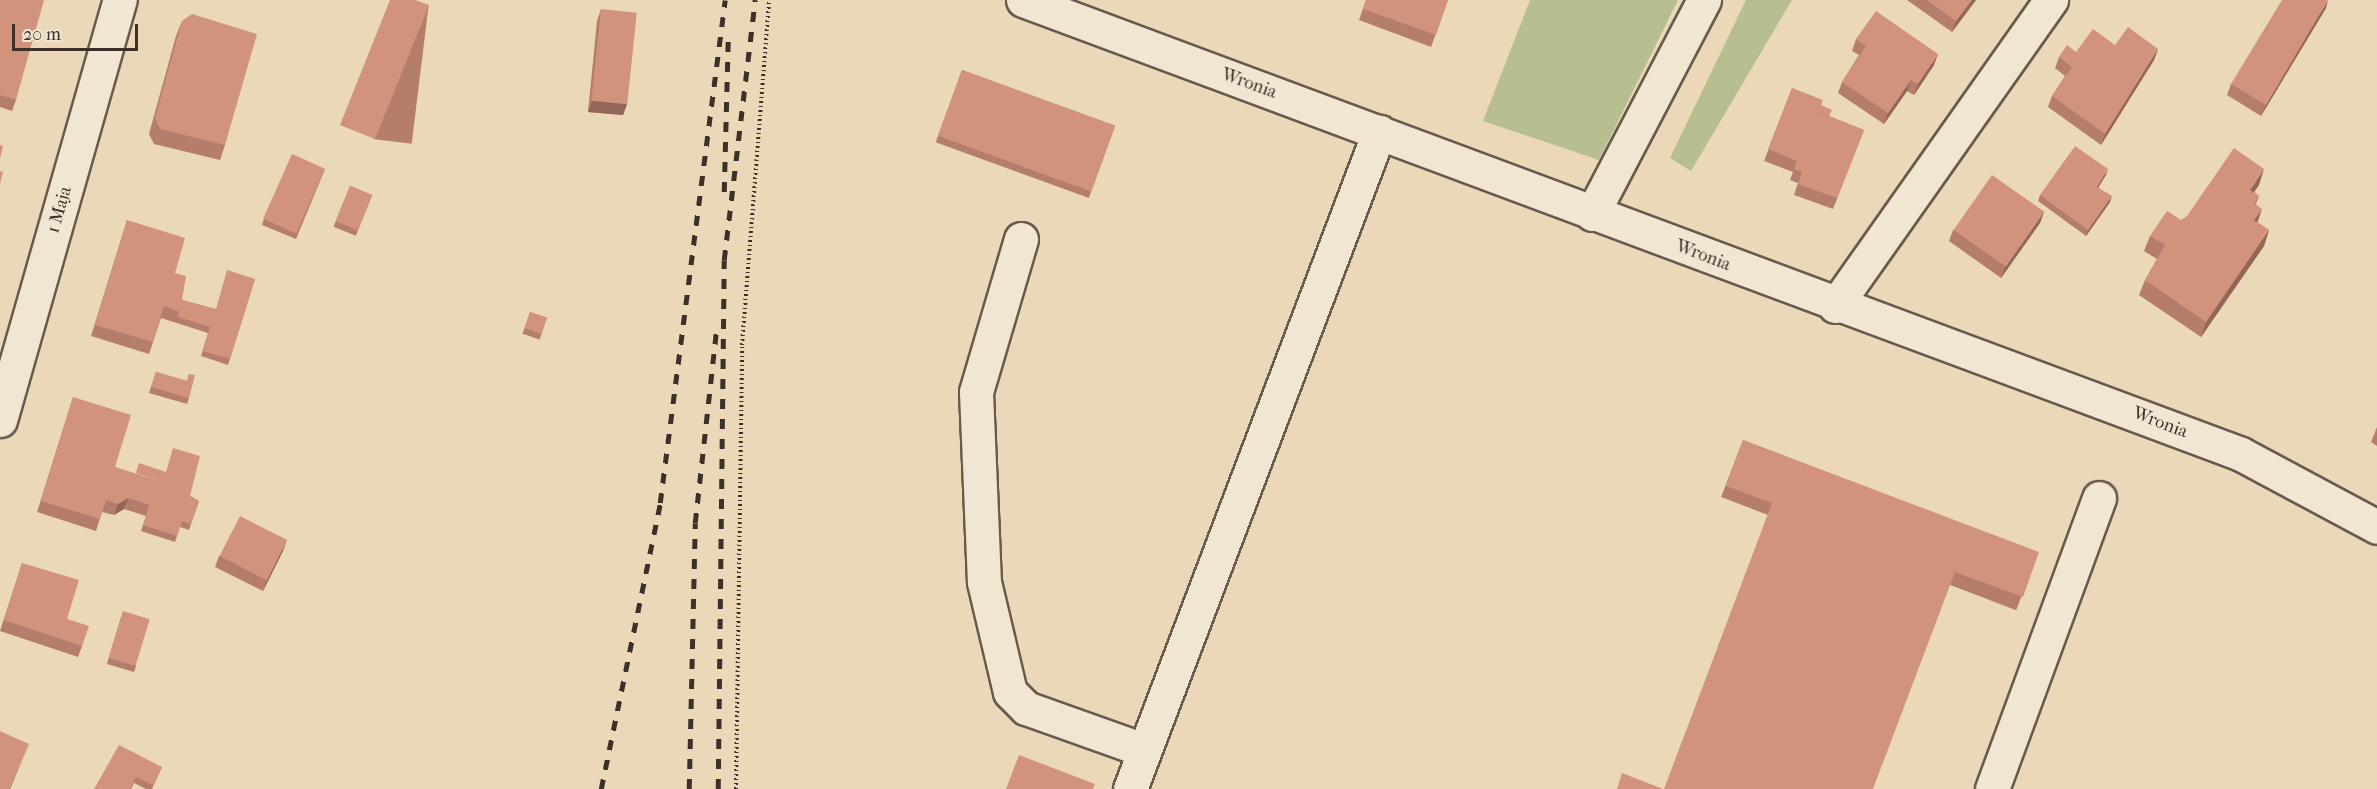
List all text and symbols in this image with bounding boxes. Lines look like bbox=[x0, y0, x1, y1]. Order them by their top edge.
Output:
scale bar bbox=[15, 12, 141, 50]
text: 20 m bbox=[23, 24, 61, 45]
street label: Wronia bbox=[1218, 64, 1280, 104]
street label: 1 Maja bbox=[43, 184, 77, 236]
street label: Wronia bbox=[1672, 236, 1734, 276]
street label: Wronia bbox=[2129, 403, 2191, 443]

